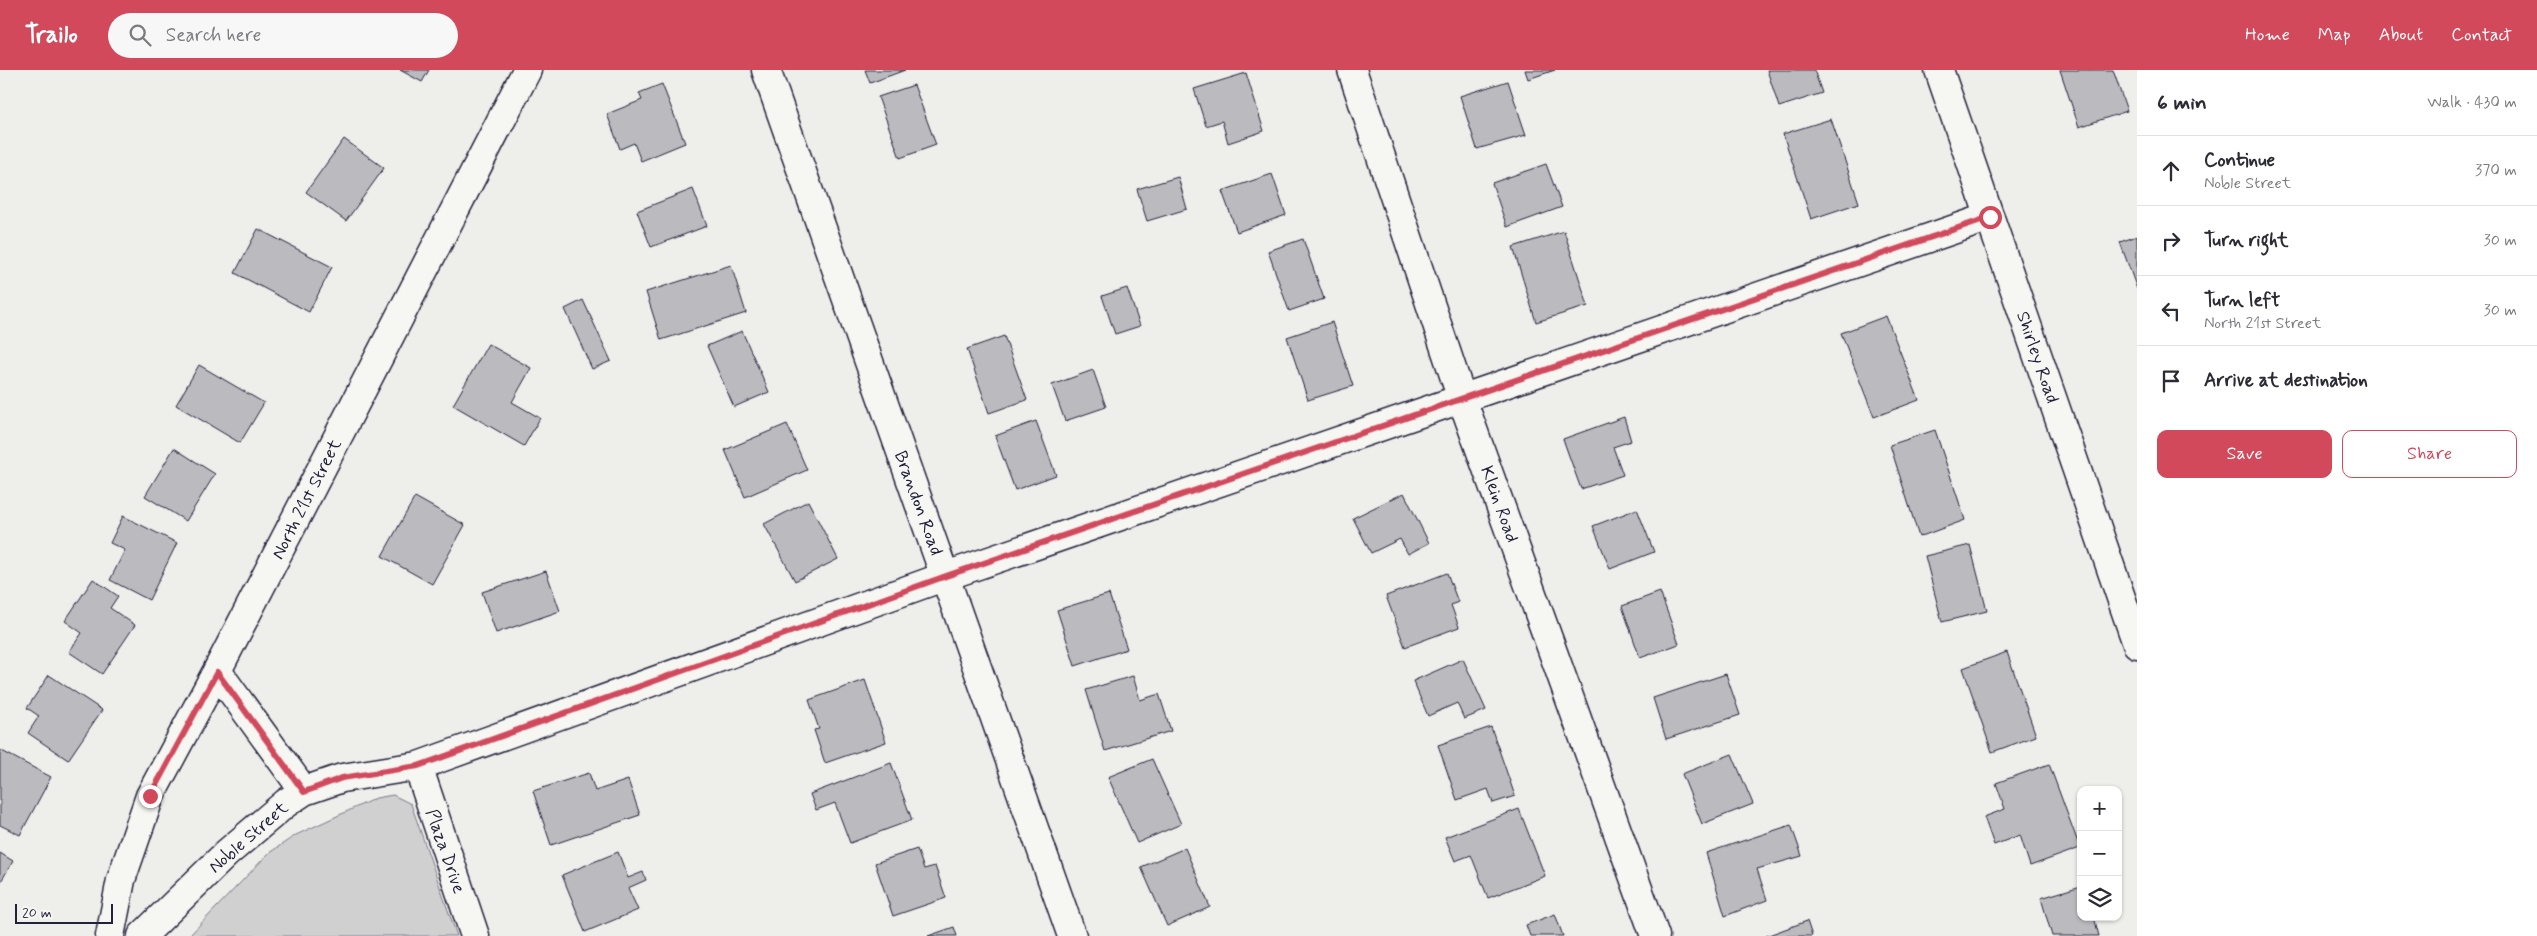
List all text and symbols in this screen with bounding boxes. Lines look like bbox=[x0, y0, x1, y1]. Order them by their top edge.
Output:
search box bbox=[108, 13, 458, 58]
text: Trailo bbox=[25, 20, 78, 51]
icon: search bbox=[126, 21, 154, 49]
text: Search here bbox=[166, 23, 261, 48]
text: Home bbox=[2245, 23, 2290, 47]
text: Map bbox=[2318, 23, 2351, 47]
text: About bbox=[2379, 23, 2423, 47]
text: Contact bbox=[2451, 23, 2512, 47]
text: 6 min bbox=[2157, 89, 2207, 117]
text: Walk · 430 m bbox=[2427, 92, 2517, 113]
text: Continue bbox=[2204, 148, 2275, 173]
icon: ahead bbox=[2157, 157, 2185, 185]
text: 370 m bbox=[2475, 160, 2517, 181]
text: Noble Street bbox=[2204, 173, 2291, 194]
route start bbox=[1979, 206, 2002, 229]
icon: right bbox=[2157, 227, 2185, 255]
text: Turn right bbox=[2204, 228, 2288, 253]
text: 30 m bbox=[2484, 230, 2517, 251]
text: Turn left bbox=[2204, 288, 2280, 313]
icon: left bbox=[2157, 297, 2185, 325]
text: 30 m bbox=[2484, 300, 2517, 321]
street label: Shirley Road bbox=[2010, 308, 2064, 407]
text: North 21st Street bbox=[2204, 313, 2321, 334]
icon: arrive bbox=[2157, 367, 2185, 395]
text: Arrive at destination bbox=[2204, 368, 2368, 393]
button: Save bbox=[2157, 430, 2332, 478]
button: Share bbox=[2342, 430, 2517, 478]
street label: North 21st Street bbox=[266, 435, 348, 564]
street label: Brandon Road bbox=[888, 448, 948, 559]
street label: Klein Road bbox=[1474, 463, 1524, 546]
route end bbox=[139, 785, 162, 808]
map controls bbox=[2077, 786, 2122, 921]
button: + bbox=[2077, 786, 2122, 831]
street label: Noble Street bbox=[204, 796, 294, 879]
street label: Plaza Drive bbox=[419, 806, 471, 897]
button: − bbox=[2077, 831, 2122, 876]
button: layers bbox=[2077, 876, 2122, 921]
scale bar bbox=[15, 901, 112, 924]
text: 20 m bbox=[22, 904, 52, 922]

